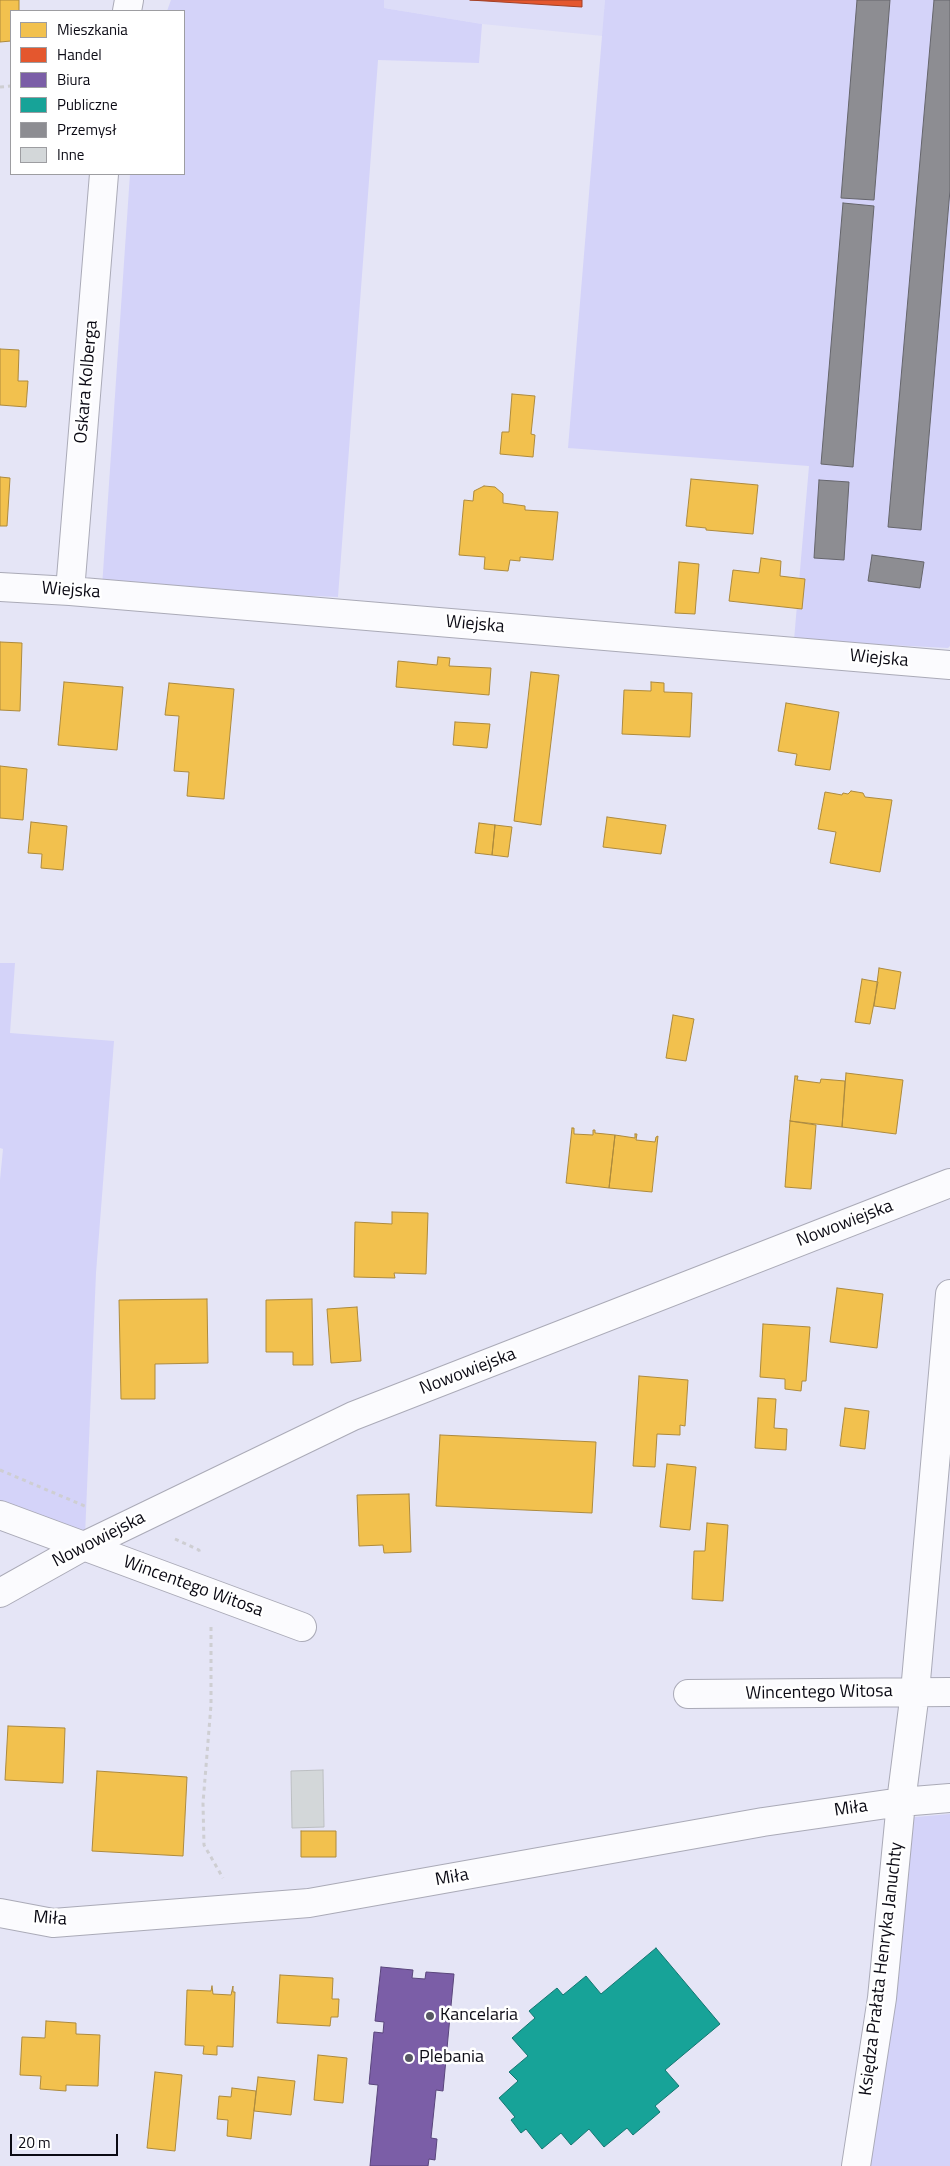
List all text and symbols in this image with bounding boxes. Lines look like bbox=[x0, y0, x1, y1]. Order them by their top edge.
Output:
legend bbox=[10, 10, 185, 175]
text: Mieszkania bbox=[57, 18, 128, 41]
text: Handel bbox=[57, 43, 102, 66]
text: Biura bbox=[57, 68, 90, 91]
text: Publiczne bbox=[57, 93, 118, 116]
text: Przemysł bbox=[57, 118, 117, 141]
text: Inne bbox=[57, 143, 84, 166]
street label: Oskara Kolberga bbox=[71, 319, 103, 445]
street label: Wiejska bbox=[41, 578, 101, 604]
street label: Wiejska bbox=[445, 612, 505, 638]
street label: Wiejska bbox=[849, 646, 909, 672]
street label: Nowowiejska bbox=[794, 1196, 896, 1252]
street label: Nowowiejska bbox=[417, 1344, 519, 1400]
street label: Nowowiejska bbox=[49, 1507, 149, 1573]
street label: Wincentego Witosa bbox=[120, 1552, 266, 1622]
street label: Wincentego Witosa bbox=[745, 1681, 893, 1705]
street label: Miła bbox=[833, 1796, 869, 1822]
street label: Księdza Prałata Henryka Januchty bbox=[856, 1841, 908, 2097]
street label: Miła bbox=[434, 1864, 470, 1892]
street label: Miła bbox=[32, 1907, 68, 1931]
place label: Kancelaria bbox=[440, 2005, 518, 2027]
marker: Kancelaria bbox=[424, 2010, 436, 2022]
place label: Plebania bbox=[419, 2047, 484, 2069]
marker: Plebania bbox=[403, 2052, 415, 2064]
scale bar bbox=[12, 2124, 120, 2156]
text: 20 m bbox=[18, 2131, 51, 2154]

